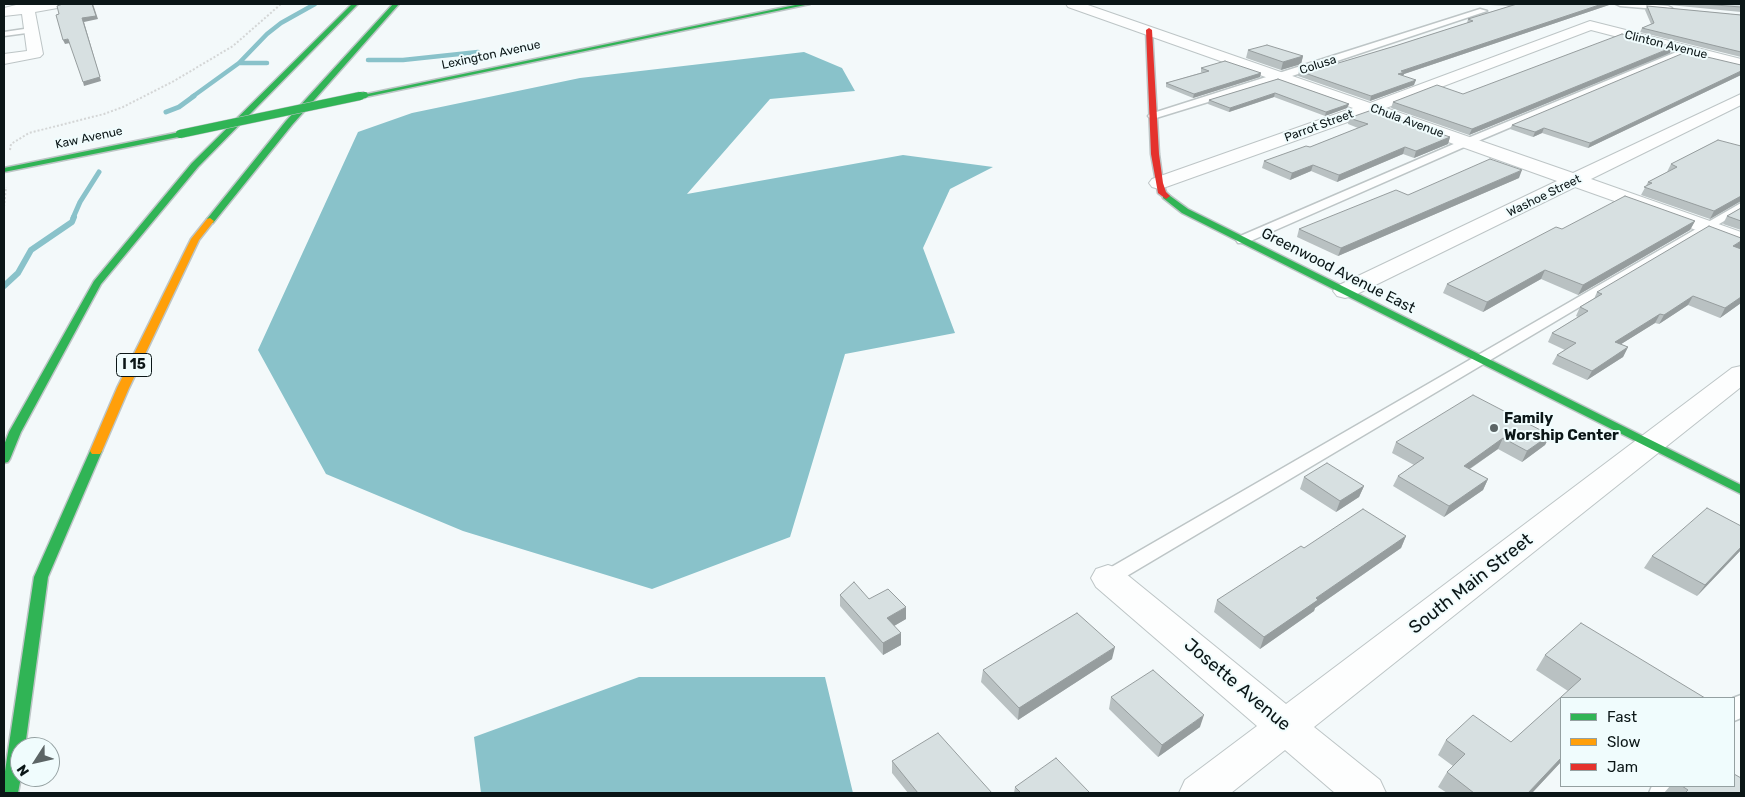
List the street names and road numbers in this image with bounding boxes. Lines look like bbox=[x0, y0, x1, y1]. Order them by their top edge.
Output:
street label: Clinton Avenue bbox=[1623, 28, 1709, 62]
street label: Lexington Avenue bbox=[440, 37, 542, 73]
street label: Colusa bbox=[1298, 52, 1338, 78]
street label: Chula Avenue bbox=[1368, 101, 1446, 141]
street label: Parrot Street bbox=[1283, 107, 1355, 145]
street label: Kaw Avenue bbox=[54, 124, 124, 152]
street label: Washoe Street bbox=[1505, 172, 1583, 220]
street label: Greenwood Avenue East bbox=[1258, 224, 1418, 318]
road number: I 15 bbox=[116, 354, 152, 376]
street label: South Main Street bbox=[1405, 529, 1537, 639]
street label: Josette Avenue bbox=[1179, 634, 1295, 736]

